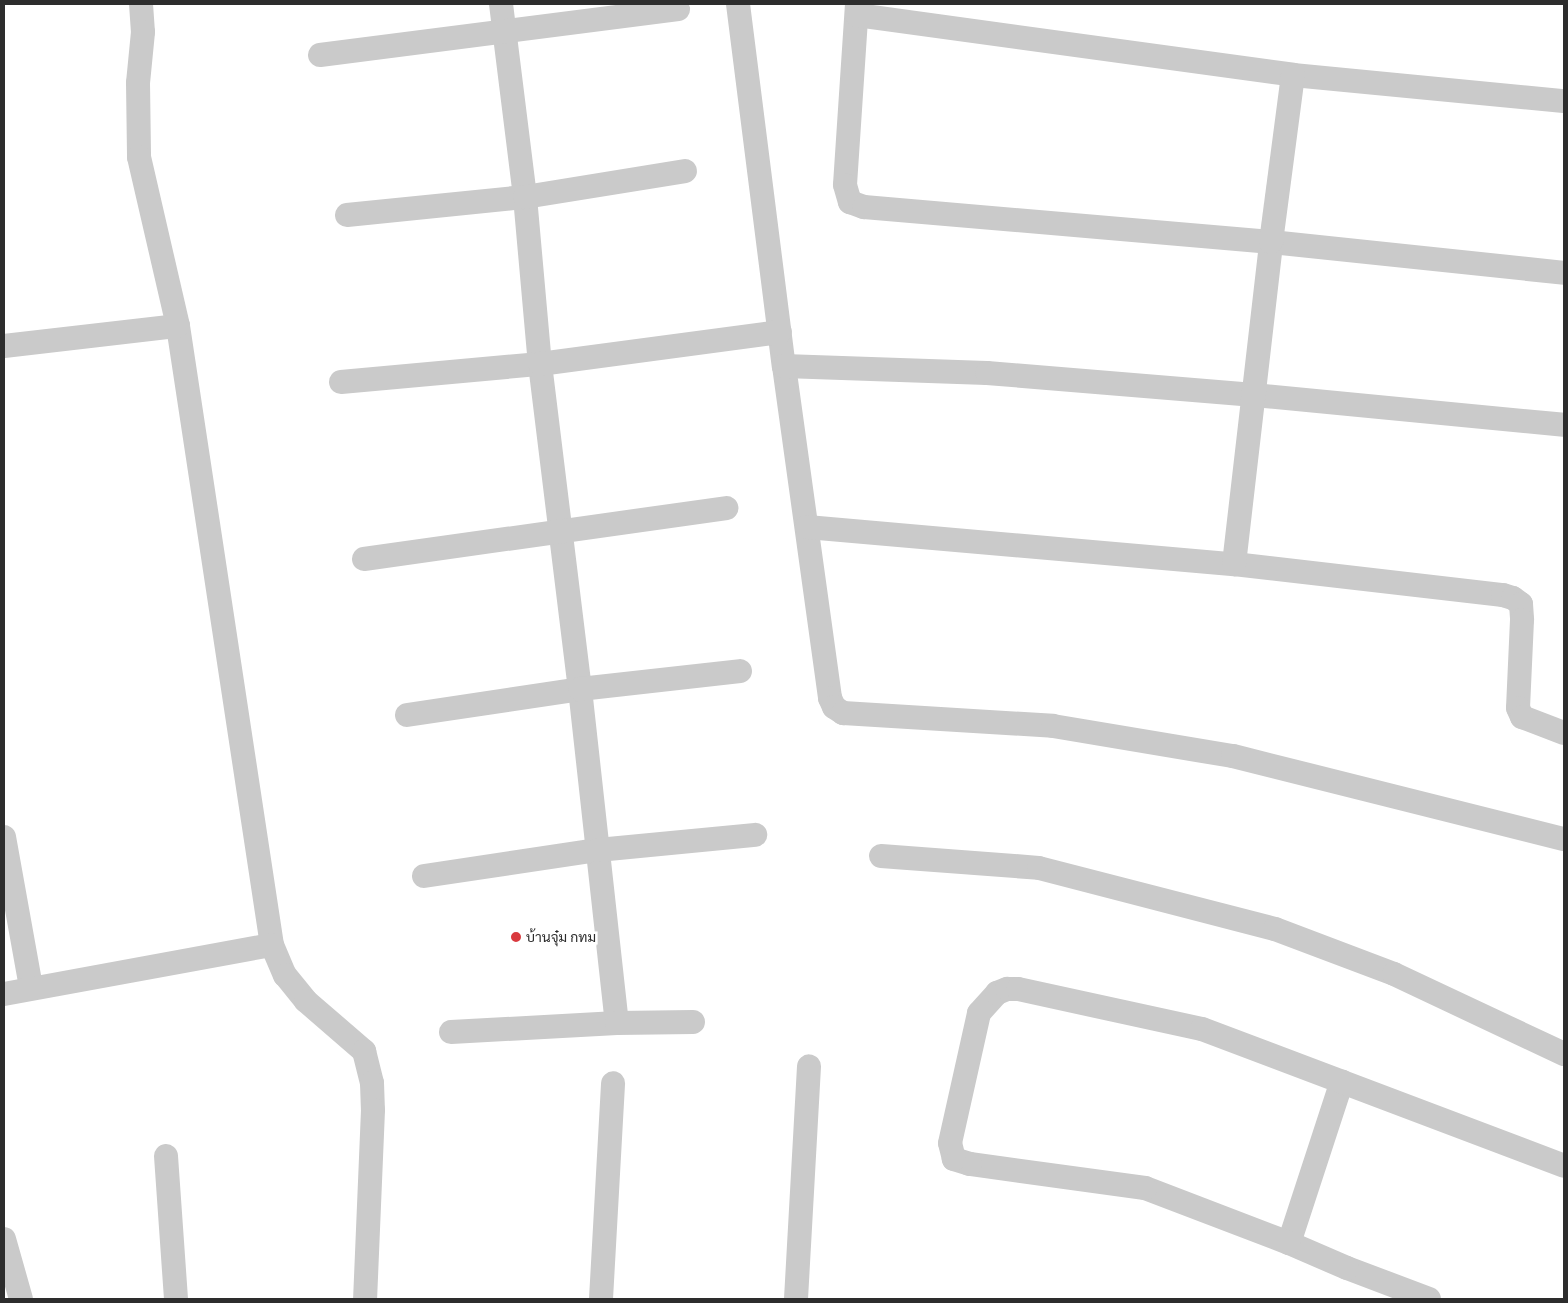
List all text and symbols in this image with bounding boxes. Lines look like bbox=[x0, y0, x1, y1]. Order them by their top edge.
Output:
place label: บ้านจุ๋ม กทม bbox=[526, 929, 596, 945]
marker: บ้านจุ๋ม กทม bbox=[510, 931, 522, 943]

